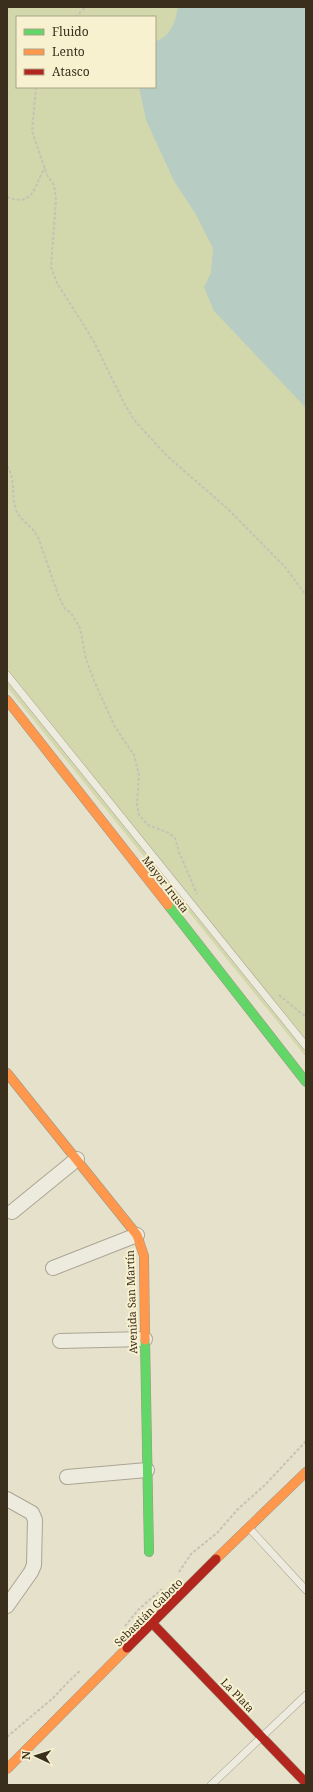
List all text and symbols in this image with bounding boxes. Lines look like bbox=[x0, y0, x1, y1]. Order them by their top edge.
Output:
legend bbox=[16, 16, 156, 88]
text: Fluido bbox=[52, 23, 89, 40]
text: Lento bbox=[52, 43, 85, 60]
text: Atasco bbox=[52, 63, 90, 80]
street label: Mayor Irusta bbox=[139, 853, 193, 915]
street label: Avenida San Martín bbox=[122, 1250, 140, 1354]
street label: Sebastián Gaboto bbox=[111, 1575, 185, 1649]
street label: La Plata bbox=[218, 1675, 258, 1715]
north arrow bbox=[16, 1736, 56, 1776]
text: N bbox=[18, 1750, 33, 1760]

